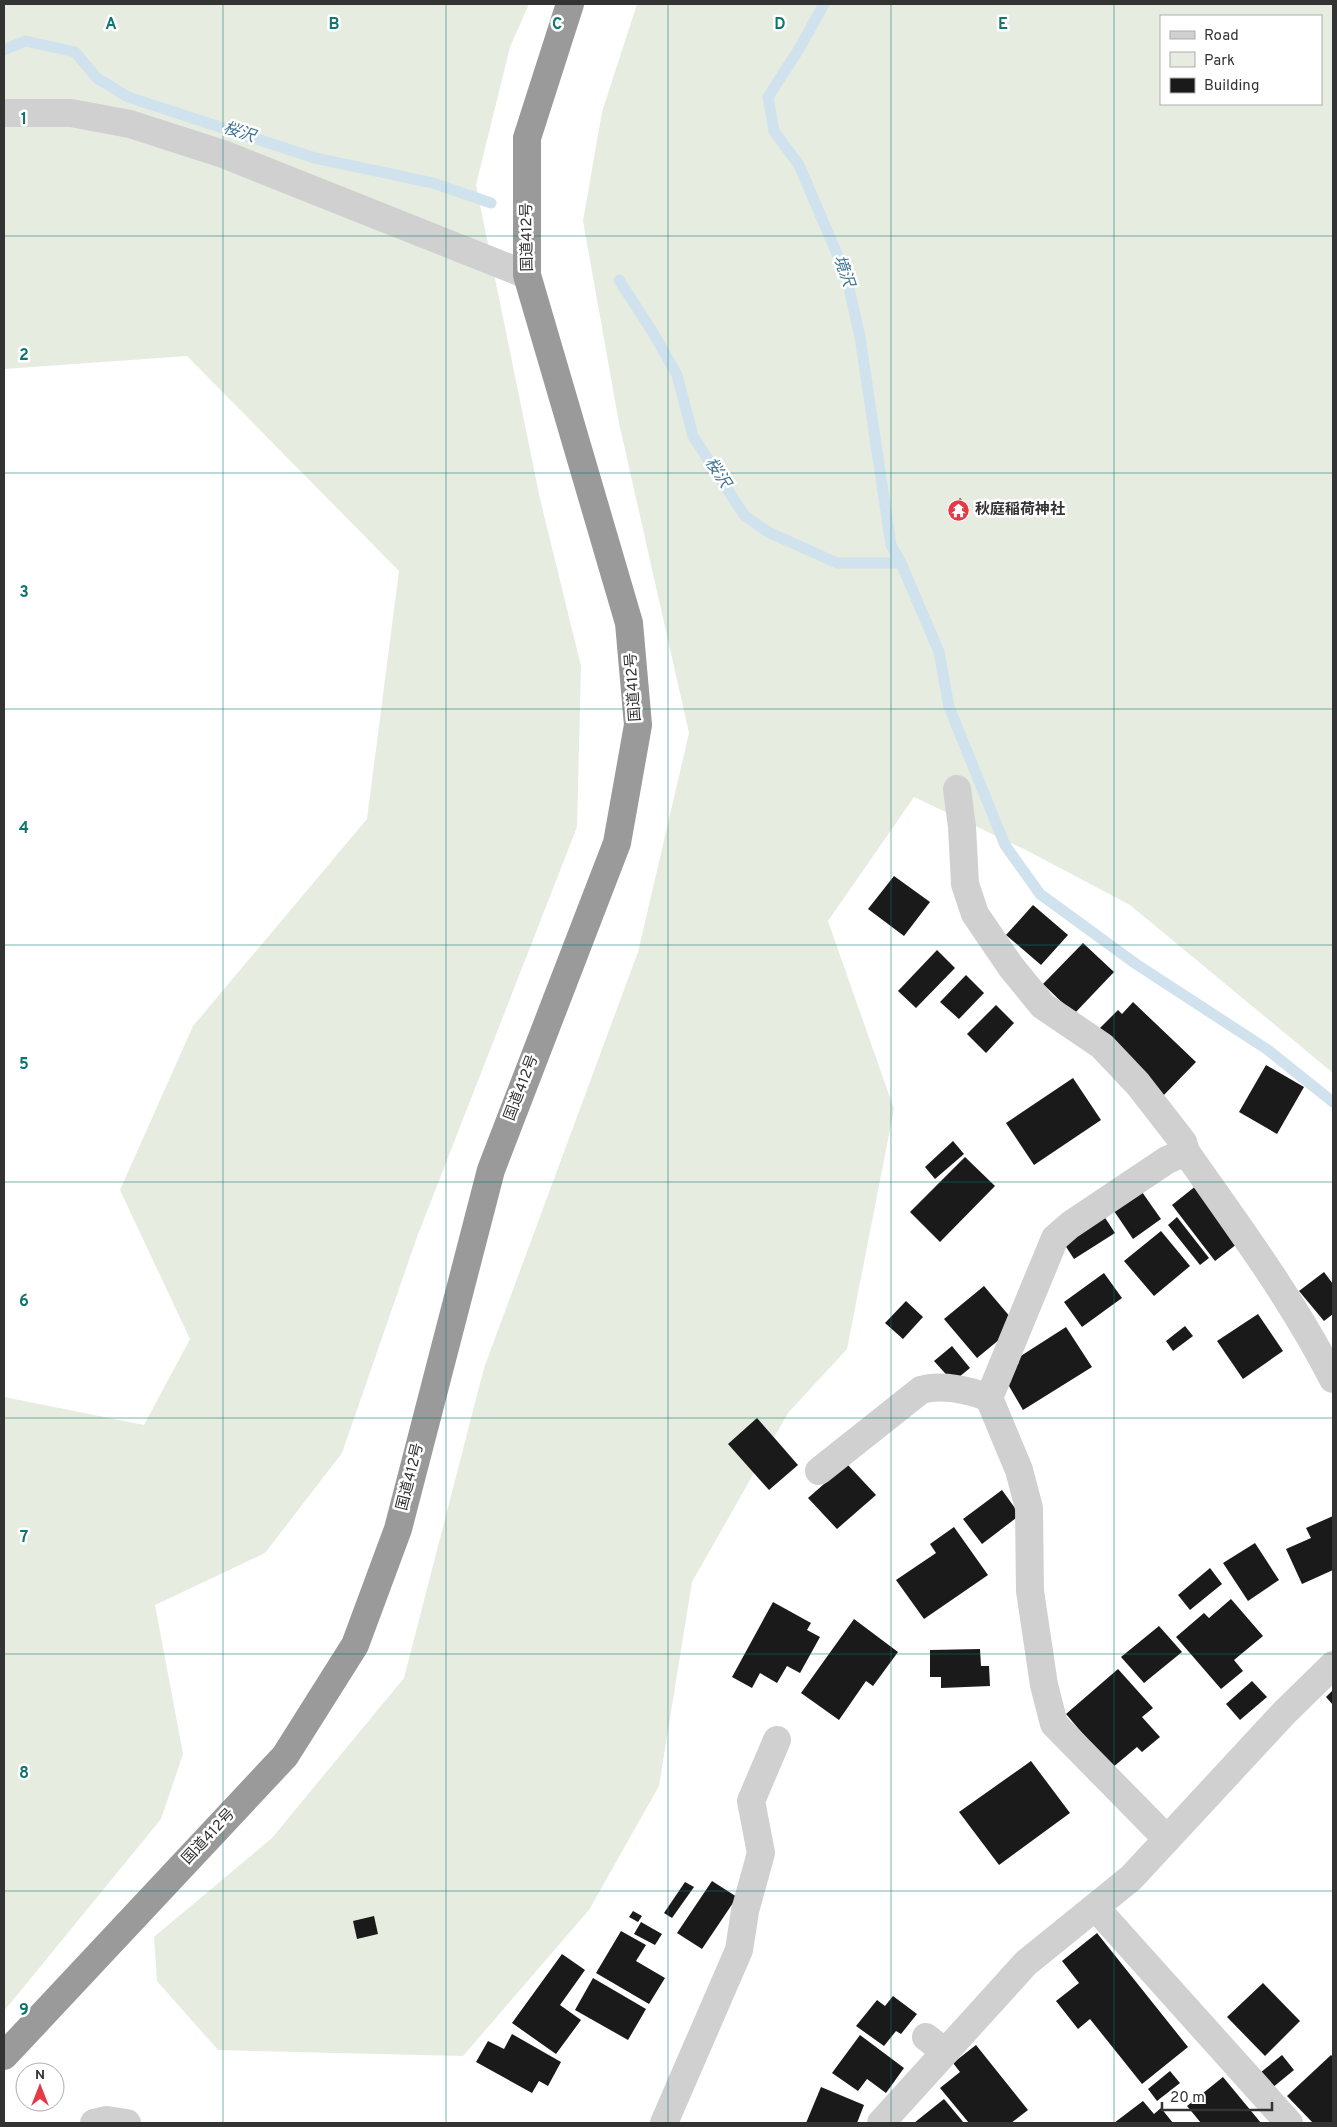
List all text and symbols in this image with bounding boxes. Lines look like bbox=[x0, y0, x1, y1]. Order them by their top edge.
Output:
text: A bbox=[105, 15, 117, 35]
text: B bbox=[328, 15, 340, 35]
text: C bbox=[552, 15, 562, 35]
text: D bbox=[774, 15, 786, 35]
text: E bbox=[998, 15, 1008, 35]
legend bbox=[1160, 15, 1322, 105]
text: Road bbox=[1204, 27, 1239, 46]
text: Park bbox=[1204, 52, 1235, 71]
text: Building bbox=[1204, 77, 1259, 96]
text: 1 bbox=[21, 110, 27, 130]
water label: 桜沢 bbox=[221, 119, 259, 148]
street label: 国道412号 bbox=[518, 202, 538, 272]
water label: 境沢 bbox=[828, 253, 858, 291]
text: 2 bbox=[19, 346, 29, 366]
water label: 桜沢 bbox=[700, 454, 735, 494]
temple icon: 秋庭稲荷神社 bbox=[947, 498, 971, 522]
place label: 秋庭稲荷神社 bbox=[975, 500, 1065, 520]
text: 3 bbox=[19, 583, 29, 603]
street label: 国道412号 bbox=[622, 652, 646, 722]
text: 4 bbox=[19, 819, 29, 839]
street label: 国道412号 bbox=[501, 1052, 543, 1124]
text: 5 bbox=[19, 1055, 29, 1075]
text: 6 bbox=[19, 1292, 29, 1312]
street label: 国道412号 bbox=[393, 1441, 429, 1513]
text: 7 bbox=[20, 1528, 28, 1548]
text: 8 bbox=[19, 1764, 29, 1784]
street label: 国道412号 bbox=[178, 1805, 240, 1869]
text: 9 bbox=[19, 2001, 29, 2021]
north arrow bbox=[15, 2062, 65, 2112]
text: N bbox=[35, 2067, 45, 2084]
scale bar bbox=[1162, 2080, 1272, 2112]
text: 20 m bbox=[1170, 2089, 1205, 2108]

